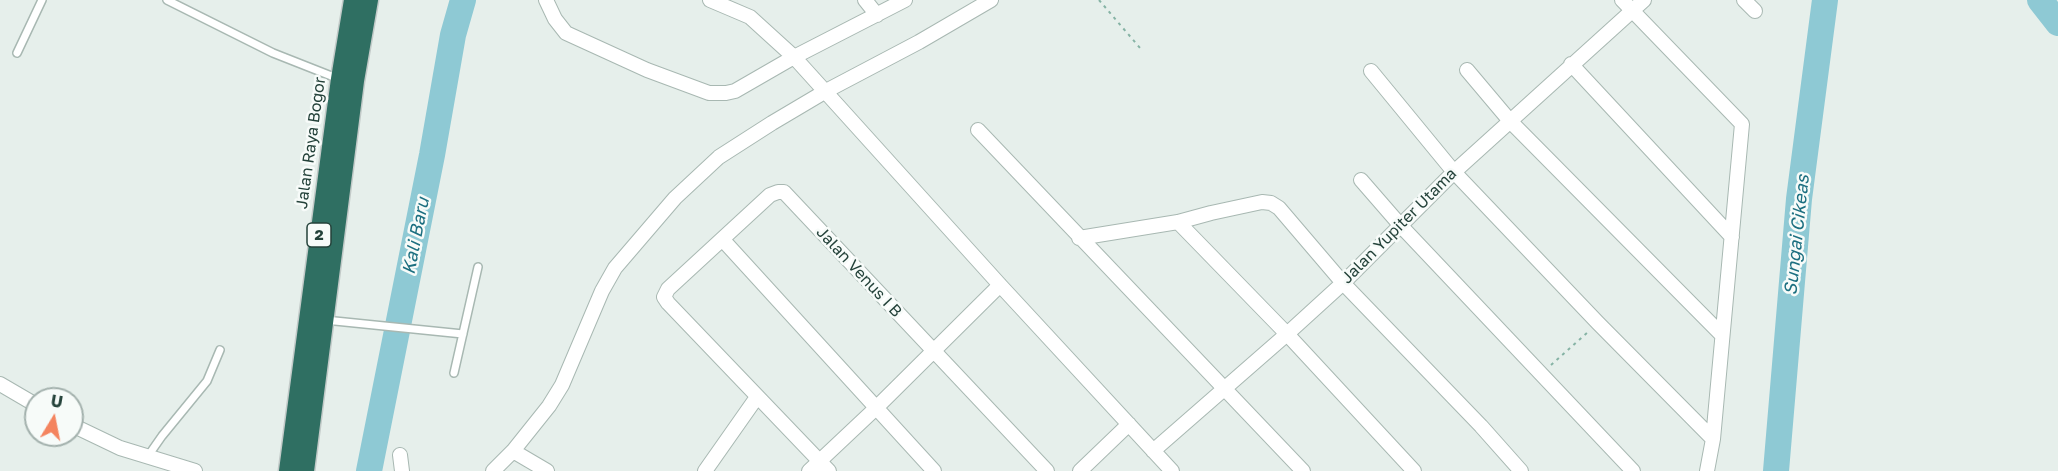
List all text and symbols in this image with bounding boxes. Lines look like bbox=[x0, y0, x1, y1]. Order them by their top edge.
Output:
street label: Jalan Raya Bogor bbox=[292, 76, 330, 210]
street label: Jalan Yupiter Utama bbox=[1337, 164, 1461, 288]
water label: Sungai Cikeas bbox=[1780, 174, 1814, 296]
water label: Kali Baru bbox=[398, 196, 434, 276]
road number: 2 bbox=[307, 223, 331, 247]
street label: Jalan Venus I B bbox=[812, 223, 906, 321]
north arrow bbox=[24, 387, 84, 447]
text: U bbox=[49, 390, 64, 412]

